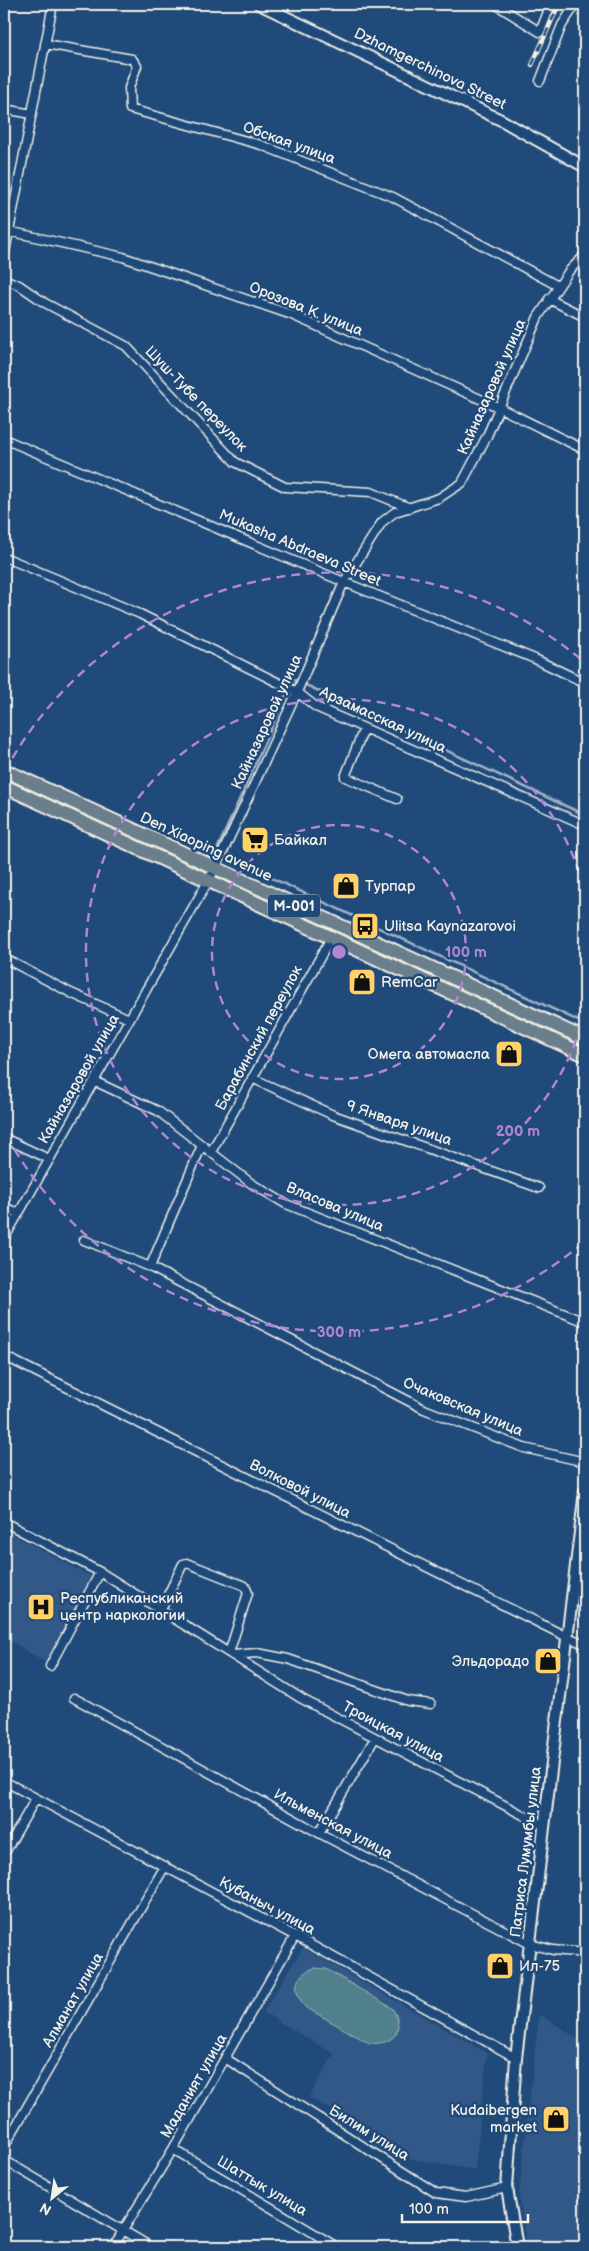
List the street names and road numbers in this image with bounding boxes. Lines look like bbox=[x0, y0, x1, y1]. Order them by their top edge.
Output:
street label: Dzhamgerchinova Street bbox=[351, 24, 510, 114]
street label: Обская улица bbox=[240, 118, 338, 169]
street label: Орозова К. улица bbox=[246, 278, 366, 341]
street label: Кайназаровой улица bbox=[453, 316, 531, 458]
street label: Шуш-Тубе переулок bbox=[141, 342, 251, 456]
street label: Mukasha Abdraeva Street bbox=[216, 505, 384, 591]
street label: Кайназаровой улица bbox=[227, 651, 307, 792]
street label: Арзамасская улица bbox=[316, 682, 449, 758]
street label: Den Xiaoping avenue bbox=[137, 808, 275, 886]
road number: M-001 bbox=[268, 894, 320, 918]
street label: Барабинский переулок bbox=[211, 962, 307, 1114]
street label: Кайназаровой улица bbox=[34, 1011, 124, 1147]
street label: 9 Января улица bbox=[344, 1096, 455, 1150]
street label: Власова улица bbox=[283, 1178, 387, 1236]
street label: Очаковская улица bbox=[400, 1373, 526, 1441]
street label: Волковой улица bbox=[246, 1455, 354, 1523]
street label: Троицкая улица bbox=[339, 1697, 447, 1767]
street label: Патриса Лумумбы улица bbox=[506, 1765, 546, 1938]
street label: Ильменская улица bbox=[270, 1785, 396, 1863]
street label: Кубаныч улица bbox=[216, 1873, 318, 1939]
street label: Алманат улица bbox=[38, 1949, 108, 2052]
street label: Маданият улица bbox=[156, 2030, 232, 2141]
street label: Билим улица bbox=[325, 2101, 413, 2165]
street label: Шаттык улица bbox=[214, 2152, 311, 2220]

